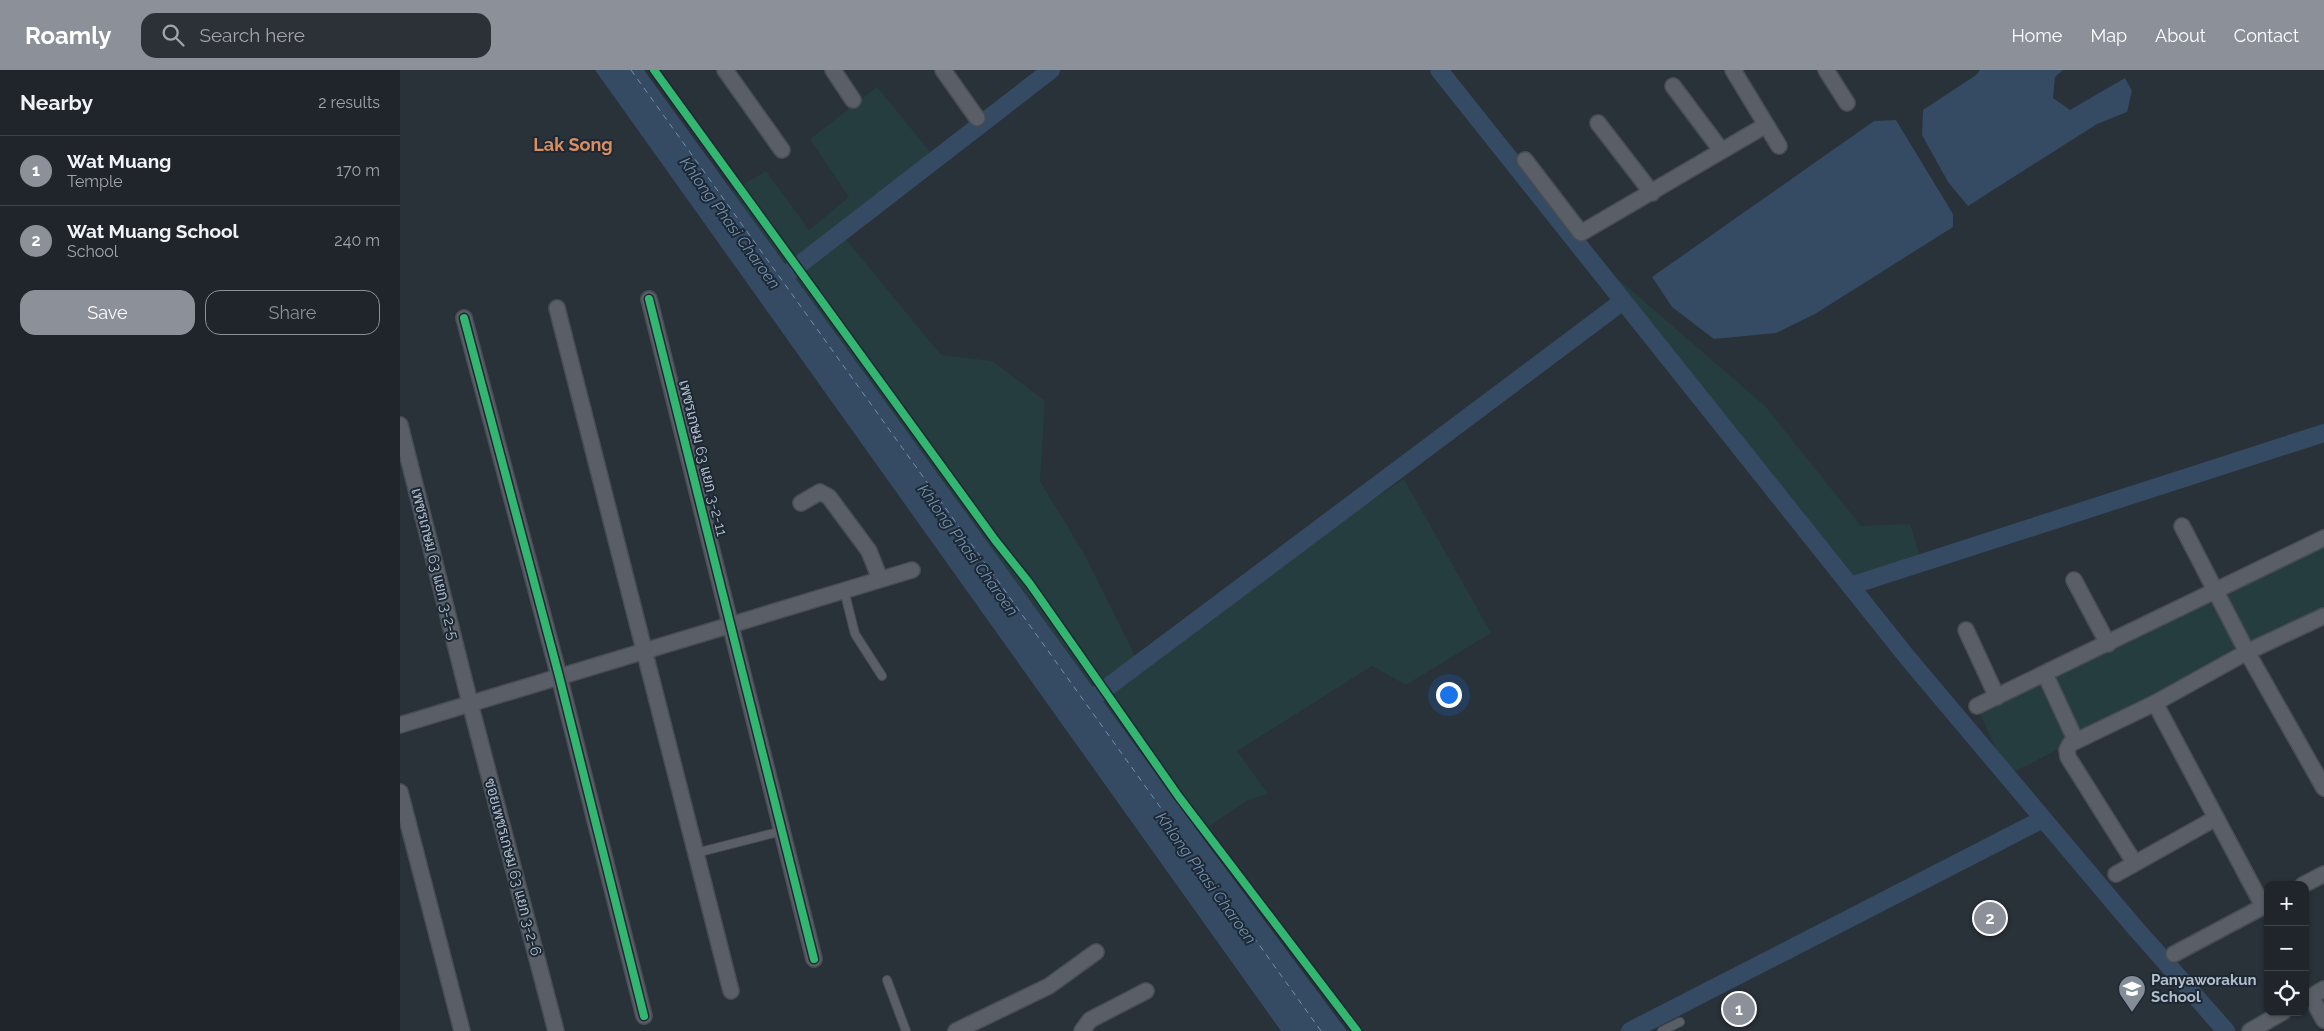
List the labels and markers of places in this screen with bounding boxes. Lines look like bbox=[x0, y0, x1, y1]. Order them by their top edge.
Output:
pin: 2 bbox=[1974, 899, 2006, 937]
place label: Panyaworakun School bbox=[2151, 971, 2257, 1006]
school or university icon: Panyaworakun School bbox=[2117, 974, 2147, 1013]
pin: 1 bbox=[1723, 990, 1755, 1028]

